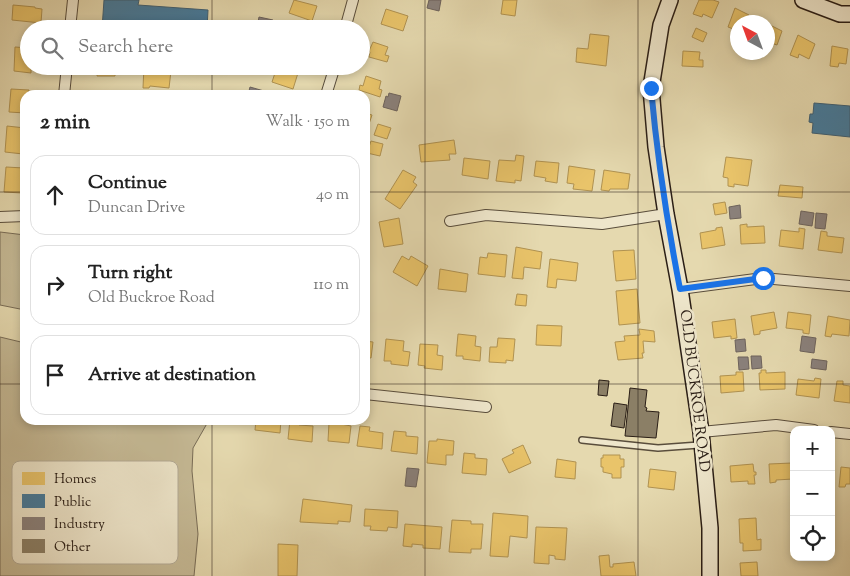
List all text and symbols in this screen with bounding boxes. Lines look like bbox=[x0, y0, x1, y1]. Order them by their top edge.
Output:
north arrow bbox=[730, 15, 775, 60]
search box bbox=[20, 20, 370, 75]
icon: search bbox=[38, 34, 66, 62]
text: Search here bbox=[78, 34, 173, 61]
route end bbox=[640, 77, 663, 100]
text: 2 min bbox=[40, 108, 90, 138]
text: Walk · 150 m bbox=[266, 111, 350, 134]
text: Continue bbox=[88, 170, 167, 197]
icon: ahead bbox=[41, 181, 69, 209]
text: 40 m bbox=[316, 184, 349, 207]
text: Duncan Drive bbox=[88, 197, 185, 220]
text: Turn right bbox=[88, 260, 172, 287]
route start bbox=[752, 267, 775, 290]
icon: right bbox=[41, 271, 69, 299]
text: 110 m bbox=[313, 274, 349, 297]
text: Old Buckroe Road bbox=[88, 287, 215, 310]
street label: OLD BUCKROE ROAD bbox=[674, 309, 714, 473]
icon: arrive bbox=[41, 361, 69, 389]
text: Arrive at destination bbox=[88, 362, 256, 389]
map controls bbox=[790, 426, 835, 561]
button: + bbox=[790, 426, 835, 471]
legend bbox=[12, 461, 178, 564]
text: Homes bbox=[54, 470, 96, 490]
button: − bbox=[790, 471, 835, 516]
text: Public bbox=[54, 493, 91, 513]
text: Industry bbox=[54, 515, 105, 535]
button: locate bbox=[790, 516, 835, 561]
text: Other bbox=[54, 538, 91, 558]

